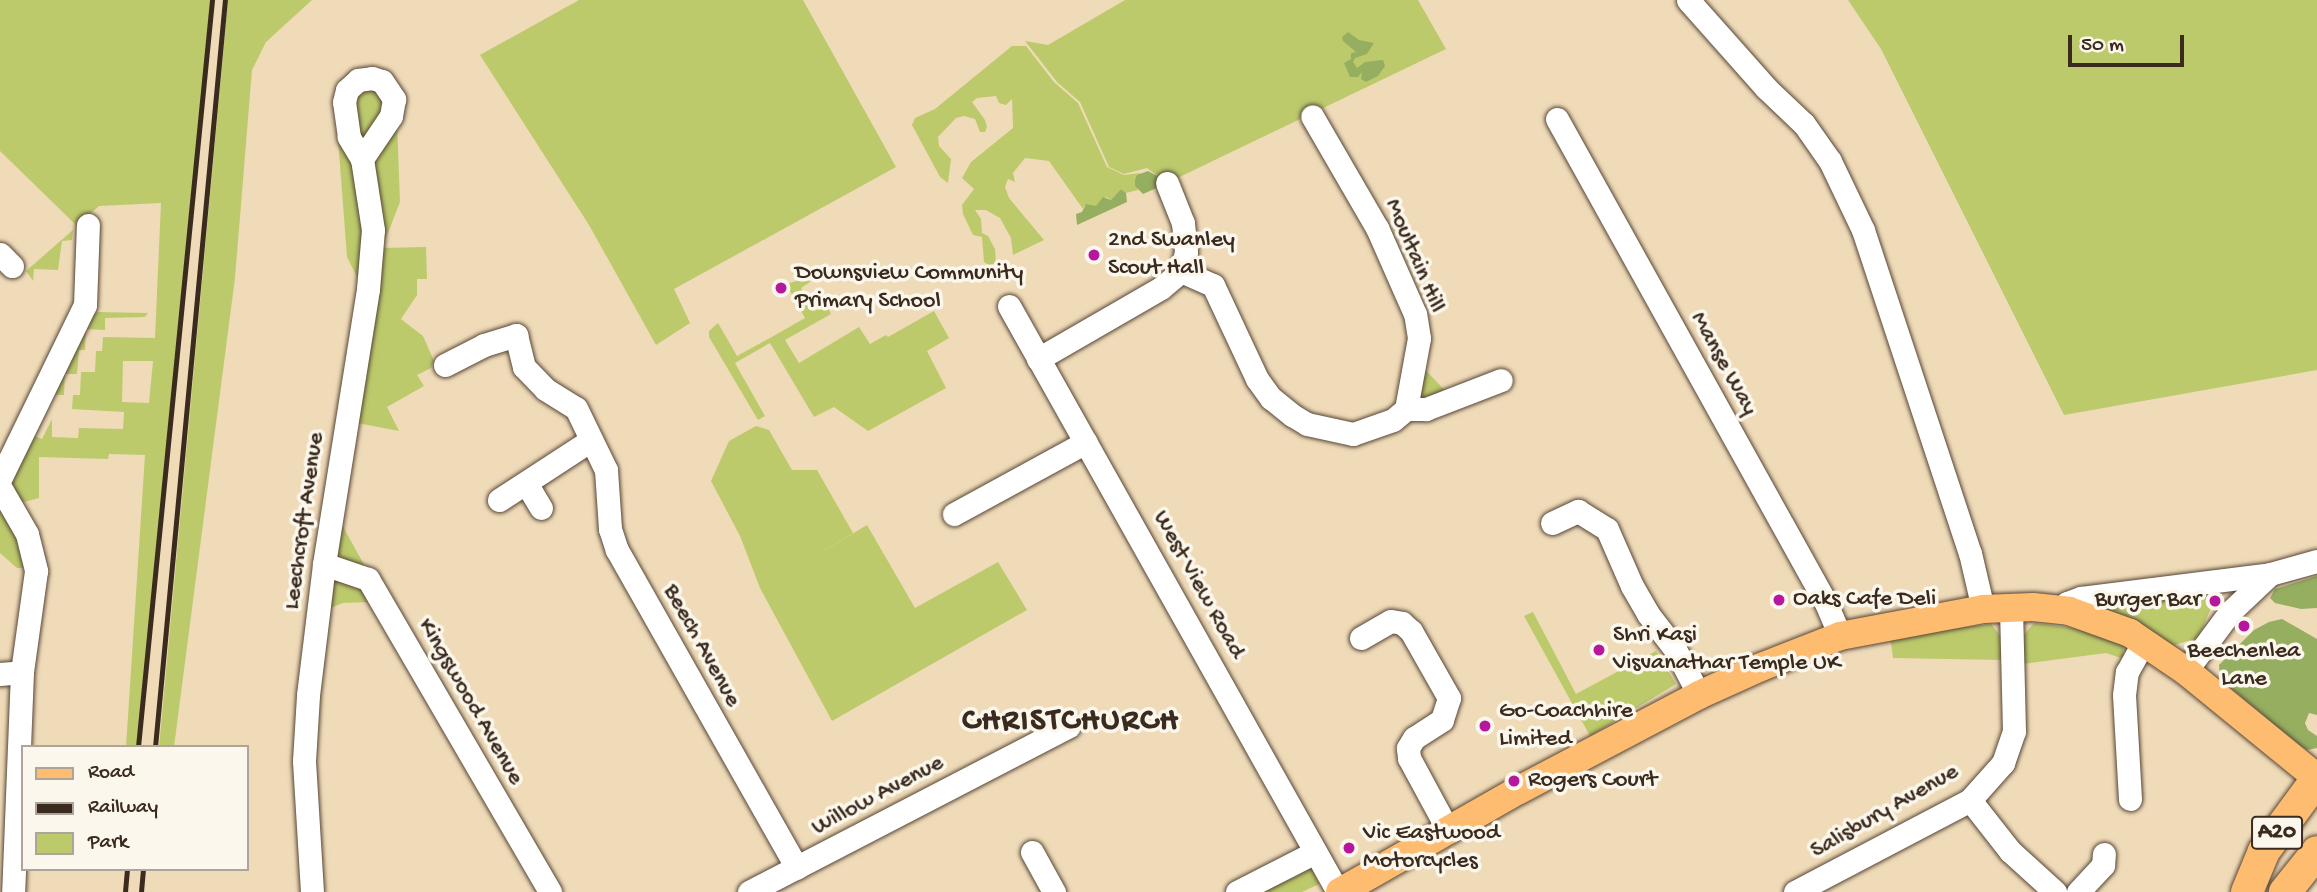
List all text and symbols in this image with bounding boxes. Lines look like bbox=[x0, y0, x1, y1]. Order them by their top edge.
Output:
scale bar bbox=[2072, 21, 2188, 65]
text: 50 m bbox=[2081, 34, 2124, 59]
street label: Moultain Hill bbox=[1377, 195, 1451, 317]
place label: 2nd Swanley Scout Hall bbox=[1108, 227, 1235, 283]
marker: 2nd Swanley Scout Hall bbox=[1086, 247, 1102, 263]
place label: Downsview Community Primary School bbox=[795, 260, 1023, 316]
marker: Downsview Community Primary School bbox=[773, 280, 789, 296]
street label: Manse Way bbox=[1683, 307, 1763, 421]
street label: Leechcroft Avenue bbox=[278, 431, 332, 611]
street label: West View Road bbox=[1145, 506, 1251, 664]
street label: Beech Avenue bbox=[655, 580, 747, 712]
place label: Oaks Cafe Deli bbox=[1793, 586, 1936, 614]
place label: Burger Bar bbox=[2095, 587, 2201, 615]
marker: Oaks Cafe Deli bbox=[1771, 592, 1787, 608]
marker: Burger Bar bbox=[2207, 593, 2223, 609]
street label: Kingswood Avenue bbox=[411, 614, 529, 790]
marker: Beechenlea Lane bbox=[2236, 618, 2252, 634]
place label: Shri Kasi Visvanathar Temple UK bbox=[1613, 622, 1840, 678]
place label: Beechenlea Lane bbox=[2188, 638, 2300, 694]
marker: Shri Kasi Visvanathar Temple UK bbox=[1591, 642, 1607, 658]
place label: Go-Coachhire Limited bbox=[1499, 698, 1633, 754]
district label: CHRISTCHURCH bbox=[964, 703, 1178, 741]
marker: Go-Coachhire Limited bbox=[1477, 718, 1493, 734]
legend bbox=[21, 745, 248, 871]
street label: Willow Avenue bbox=[807, 749, 949, 843]
street label: Salisbury Avenue bbox=[1806, 758, 1964, 866]
text: Road bbox=[88, 761, 134, 786]
place label: Rogers Court bbox=[1528, 767, 1657, 795]
marker: Rogers Court bbox=[1506, 773, 1522, 789]
text: Railway bbox=[88, 796, 158, 821]
road number: A20 bbox=[2251, 814, 2303, 852]
place label: Vic Eastwood Motorcycles bbox=[1363, 820, 1500, 876]
text: Park bbox=[88, 831, 128, 856]
marker: Vic Eastwood Motorcycles bbox=[1341, 840, 1357, 856]

